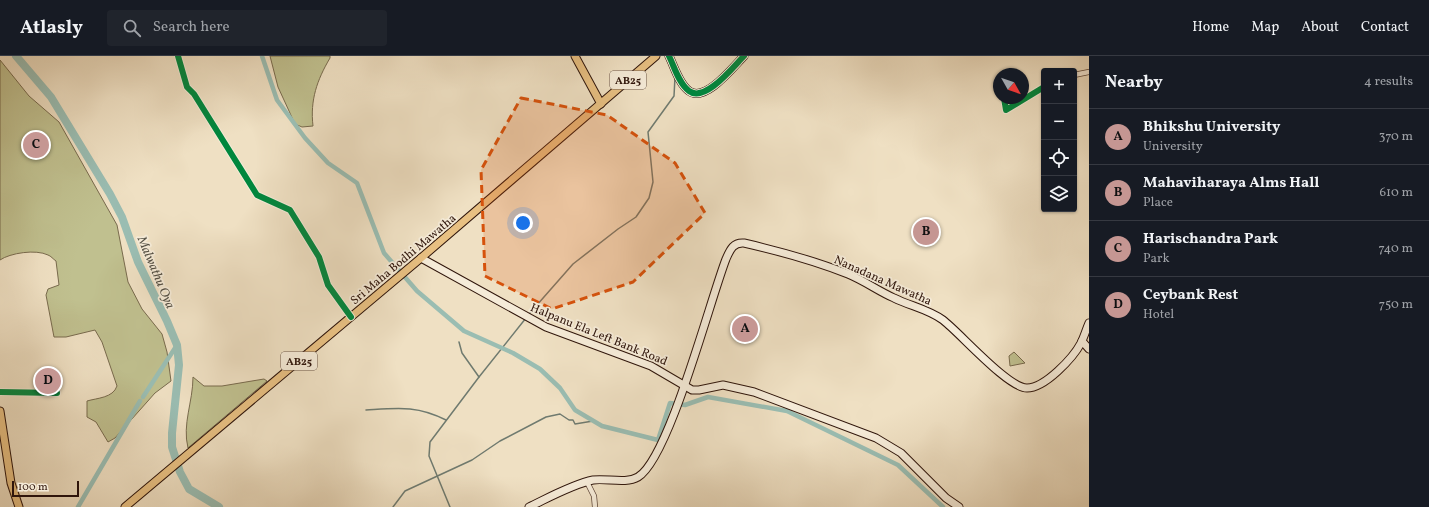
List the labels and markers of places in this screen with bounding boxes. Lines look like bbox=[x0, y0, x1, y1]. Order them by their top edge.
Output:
pin: C bbox=[23, 130, 49, 160]
pin: B bbox=[913, 217, 939, 247]
pin: A bbox=[732, 314, 758, 344]
pin: D bbox=[35, 366, 61, 396]

